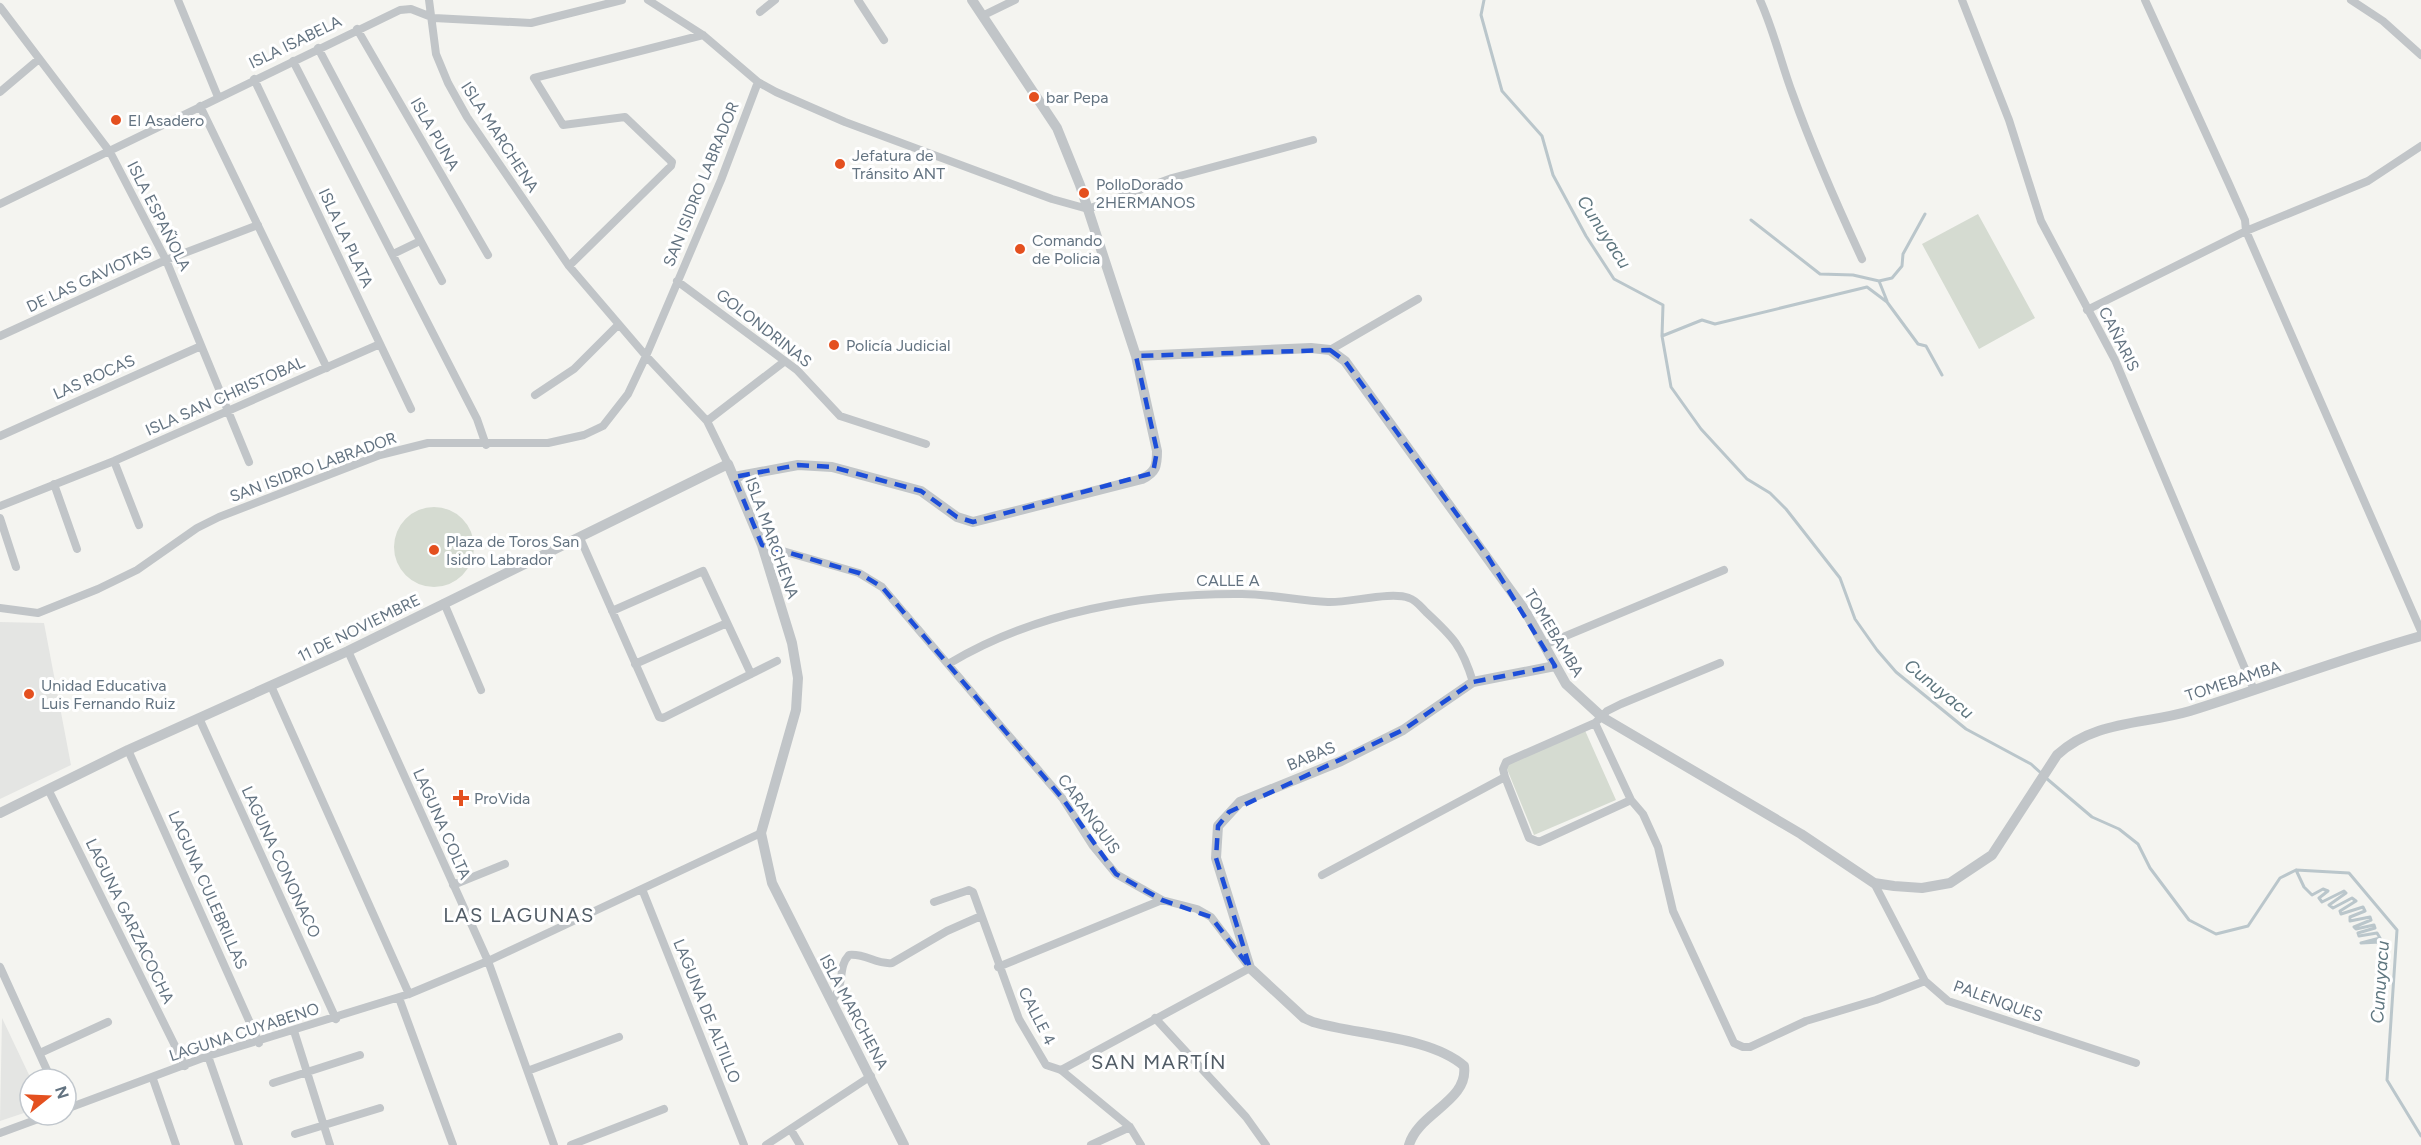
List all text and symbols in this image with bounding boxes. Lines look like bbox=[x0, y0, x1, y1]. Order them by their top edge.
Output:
street label: ISLA ISABELA bbox=[246, 11, 345, 73]
street label: ISLA MARCHENA bbox=[457, 78, 543, 196]
place label: bar Pepa bbox=[1046, 88, 1108, 107]
marker: bar Pepa bbox=[1027, 90, 1041, 104]
street label: ISLA PUNA bbox=[407, 94, 464, 174]
street label: SAN ISIDRO LABRADOR bbox=[659, 99, 743, 269]
place label: El Asadero bbox=[128, 111, 204, 130]
marker: El Asadero bbox=[109, 113, 123, 127]
place label: Jefatura de Tránsito ANT bbox=[852, 146, 945, 183]
marker: Jefatura de Tránsito ANT bbox=[833, 157, 847, 171]
street label: ISLA ESPAÑOLA bbox=[123, 158, 195, 274]
place label: PolloDorado 2HERMANOS bbox=[1096, 175, 1196, 212]
street label: ISLA LA PLATA bbox=[315, 185, 377, 291]
marker: PolloDorado 2HERMANOS bbox=[1077, 186, 1091, 200]
water label: Cunuyacu bbox=[1572, 191, 1636, 273]
place label: Comando de Policia bbox=[1032, 231, 1102, 268]
street label: DE LAS GAVIOTAS bbox=[24, 242, 155, 316]
marker: Comando de Policia bbox=[1013, 242, 1027, 256]
street label: GOLONDRINAS bbox=[713, 285, 816, 371]
street label: CAÑARIS bbox=[2095, 304, 2143, 375]
place label: Policía Judicial bbox=[846, 336, 950, 355]
marker: Policía Judicial bbox=[827, 338, 841, 352]
street label: LAS ROCAS bbox=[50, 350, 138, 403]
street label: ISLA SAN CHRISTOBAL bbox=[142, 352, 308, 440]
street label: SAN ISIDRO LABRADOR bbox=[227, 428, 399, 506]
street label: ISLA MARCHENA bbox=[741, 475, 803, 601]
place label: Plaza de Toros San Isidro Labrador bbox=[446, 532, 579, 569]
marker: Plaza de Toros San Isidro Labrador bbox=[427, 543, 441, 557]
street label: CALLE A bbox=[1196, 571, 1260, 590]
street label: TOMEBAMBA bbox=[1520, 586, 1588, 680]
street label: 11 DE NOVIEMBRE bbox=[295, 590, 423, 666]
water label: Cunuyacu bbox=[1900, 654, 1978, 724]
street label: TOMEBAMBA bbox=[2183, 657, 2283, 705]
place label: Unidad Educativa Luis Fernando Ruiz bbox=[41, 676, 175, 713]
marker: Unidad Educativa Luis Fernando Ruiz bbox=[22, 687, 36, 701]
street label: BABAS bbox=[1284, 737, 1338, 775]
street label: LAGUNA COLTA bbox=[409, 766, 475, 882]
street label: CARANQUIS bbox=[1054, 771, 1124, 858]
street label: LAGUNA CONONACO bbox=[238, 783, 324, 941]
marker: ProVida bbox=[452, 789, 470, 807]
place label: ProVida bbox=[474, 789, 530, 808]
street label: LAGUNA CULEBRILLAS bbox=[164, 808, 252, 972]
street label: LAGUNA GARZACOCHA bbox=[82, 835, 178, 1007]
district label: LAS LAGUNAS bbox=[443, 903, 595, 927]
street label: LAGUNA DE ALTILLO bbox=[669, 936, 745, 1086]
water label: Cunuyacu bbox=[2366, 940, 2394, 1024]
street label: ISLA MARCHENA bbox=[816, 951, 892, 1073]
street label: PALENQUES bbox=[1951, 976, 2045, 1026]
street label: CALLE 4 bbox=[1014, 984, 1060, 1048]
street label: LAGUNA CUYABENO bbox=[167, 999, 321, 1065]
district label: SAN MARTÍN bbox=[1091, 1050, 1227, 1074]
north arrow bbox=[18, 1067, 78, 1127]
text: N bbox=[51, 1084, 73, 1101]

